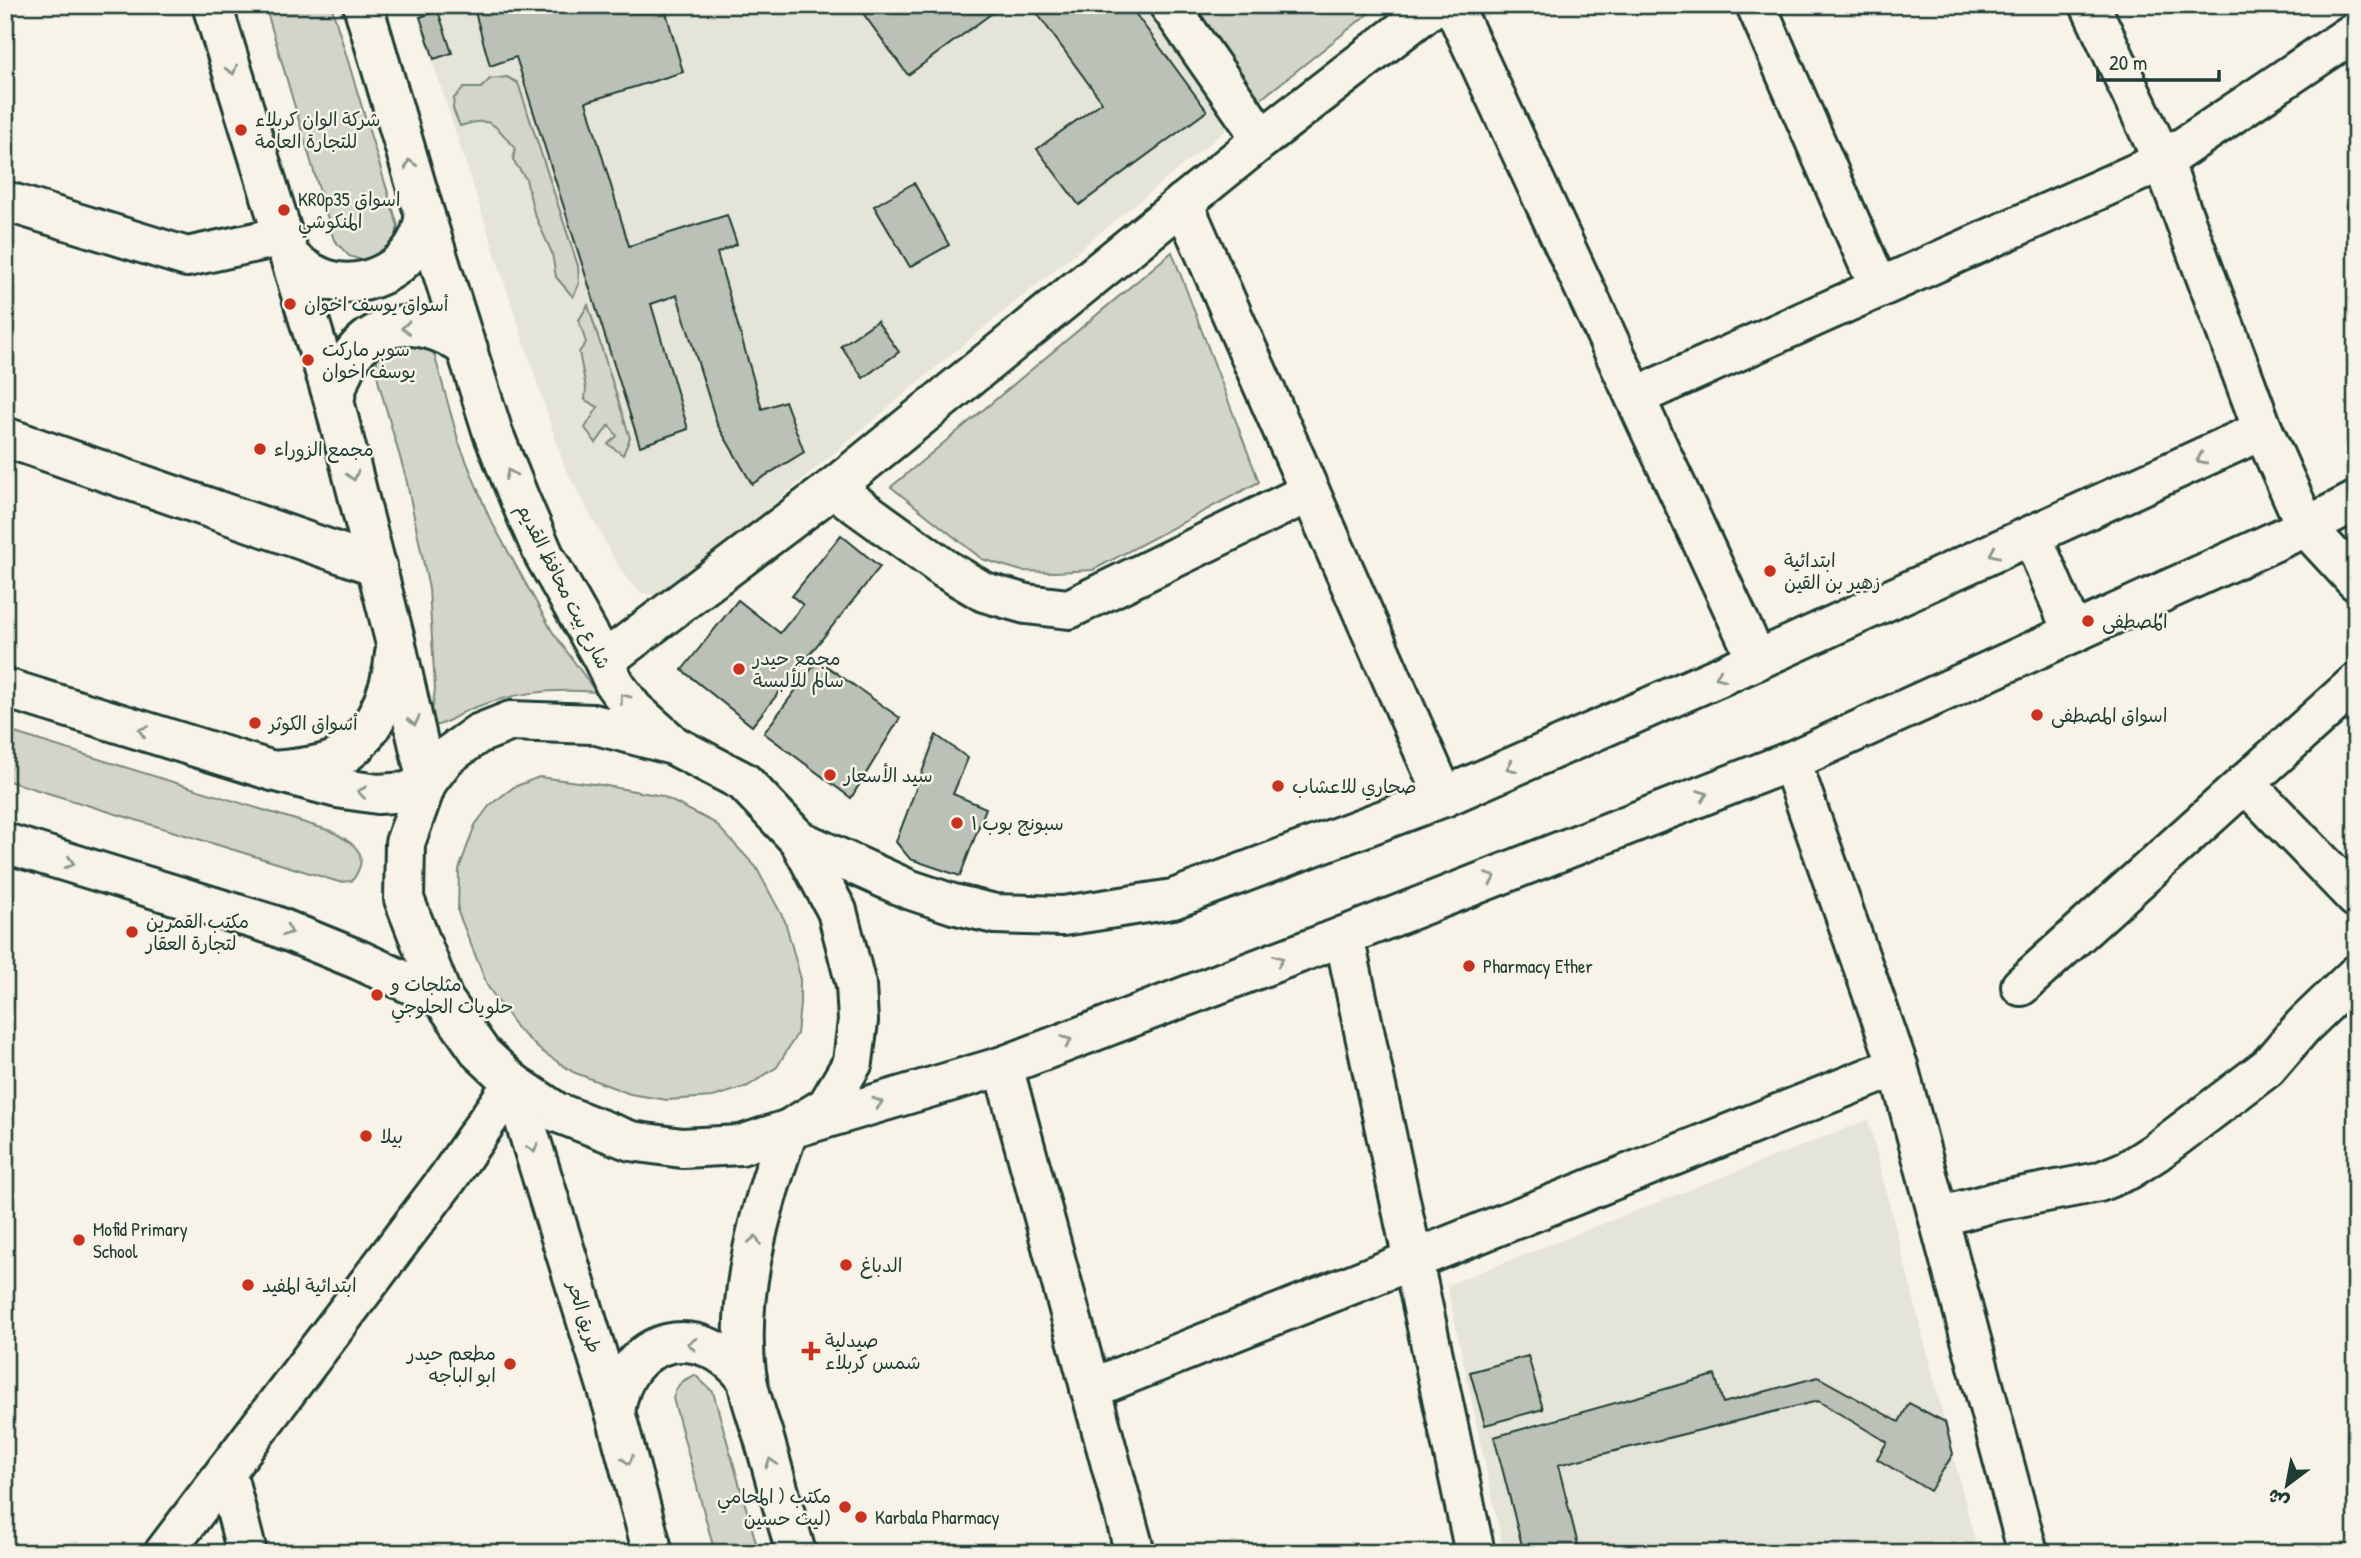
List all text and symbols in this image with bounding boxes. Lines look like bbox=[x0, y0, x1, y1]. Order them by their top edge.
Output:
scale bar bbox=[2098, 38, 2219, 82]
text: 20 m bbox=[2109, 48, 2147, 77]
one-way arrow bbox=[224, 64, 239, 76]
place label: شركة الوان كربلاء للتجارة العامة bbox=[255, 106, 380, 154]
marker: شركة الوان كربلاء للتجارة العامة bbox=[233, 122, 249, 138]
one-way arrow bbox=[403, 159, 418, 171]
place label: KR0p35 اسواق المنكوشي bbox=[298, 186, 401, 238]
marker: KR0p35 اسواق المنكوشي bbox=[276, 202, 292, 218]
place label: أسواق يوسف اخوان bbox=[304, 291, 449, 317]
marker: أسواق يوسف اخوان bbox=[282, 296, 298, 312]
one-way arrow bbox=[400, 320, 411, 335]
place label: سوبر ماركت يوسف اخوان bbox=[322, 336, 416, 384]
marker: سوبر ماركت يوسف اخوان bbox=[300, 352, 316, 368]
place label: مجمع الزوراء bbox=[274, 436, 374, 463]
marker: مجمع الزوراء bbox=[252, 441, 268, 457]
one-way arrow bbox=[2196, 451, 2208, 465]
one-way arrow bbox=[504, 469, 518, 481]
one-way arrow bbox=[345, 470, 359, 482]
street label: شارع بيت محافظ القديم bbox=[509, 499, 617, 674]
one-way arrow bbox=[1989, 544, 2001, 558]
place label: ابتدائية زهير بن القين bbox=[1784, 547, 1881, 595]
marker: ابتدائية زهير بن القين bbox=[1762, 563, 1778, 579]
place label: المصطفى bbox=[2102, 608, 2168, 634]
marker: المصطفى bbox=[2080, 613, 2096, 629]
place label: مجمع حيدر سالم للألبسة bbox=[751, 645, 844, 695]
marker: مجمع حيدر سالم للألبسة bbox=[731, 661, 747, 677]
one-way arrow bbox=[1714, 668, 1727, 682]
one-way arrow bbox=[620, 693, 633, 706]
place label: اسواق المصطفى bbox=[2051, 702, 2168, 728]
marker: اسواق المصطفى bbox=[2029, 707, 2045, 723]
place label: أسواق الكوثر bbox=[267, 710, 358, 736]
marker: أسواق الكوثر bbox=[247, 715, 263, 731]
one-way arrow bbox=[405, 715, 420, 727]
one-way arrow bbox=[137, 724, 149, 739]
one-way arrow bbox=[1506, 759, 1518, 773]
place label: سيد الأسعار bbox=[842, 762, 933, 788]
marker: سيد الأسعار bbox=[822, 767, 838, 783]
place label: صحاري للاعشاب bbox=[1292, 773, 1417, 801]
marker: صحاري للاعشاب bbox=[1270, 778, 1286, 794]
one-way arrow bbox=[356, 784, 367, 799]
one-way arrow bbox=[1697, 790, 1709, 804]
place label: سبونج بوب ١ bbox=[971, 810, 1064, 836]
marker: سبونج بوب ١ bbox=[949, 815, 965, 831]
one-way arrow bbox=[64, 855, 76, 869]
one-way arrow bbox=[1485, 873, 1497, 887]
place label: مكتب القمرين لتجارة العقار bbox=[144, 908, 249, 956]
one-way arrow bbox=[280, 923, 293, 937]
marker: مكتب القمرين لتجارة العقار bbox=[124, 924, 140, 940]
place label: Pharmacy Ether bbox=[1483, 953, 1594, 979]
one-way arrow bbox=[1273, 955, 1285, 969]
marker: Pharmacy Ether bbox=[1461, 958, 1477, 974]
place label: مثلجات و حلويات الحلوجي bbox=[389, 971, 514, 1023]
marker: مثلجات و حلويات الحلوجي bbox=[369, 987, 385, 1003]
one-way arrow bbox=[1060, 1036, 1072, 1050]
one-way arrow bbox=[872, 1096, 884, 1111]
place label: بيلا bbox=[380, 1123, 403, 1149]
marker: بيلا bbox=[358, 1128, 374, 1144]
one-way arrow bbox=[525, 1142, 540, 1154]
place label: Mofid Primary School bbox=[93, 1216, 188, 1264]
marker: Mofid Primary School bbox=[71, 1232, 87, 1248]
one-way arrow bbox=[747, 1234, 762, 1246]
place label: الدباغ bbox=[860, 1252, 902, 1279]
marker: الدباغ bbox=[838, 1257, 854, 1273]
place label: ابتدائية المفيد bbox=[262, 1272, 357, 1298]
street label: طريق الحر bbox=[561, 1276, 608, 1356]
marker: ابتدائية المفيد bbox=[240, 1277, 256, 1293]
place label: صيدلية شمس كربلاء bbox=[825, 1327, 921, 1375]
one-way arrow bbox=[686, 1336, 698, 1351]
place label: مطعم حيدر ابو الباجه bbox=[405, 1340, 496, 1388]
marker: صيدلية شمس كربلاء bbox=[803, 1343, 819, 1359]
marker: مطعم حيدر ابو الباجه bbox=[502, 1356, 518, 1372]
north arrow bbox=[2252, 1450, 2322, 1520]
one-way arrow bbox=[620, 1454, 634, 1466]
one-way arrow bbox=[764, 1458, 779, 1470]
place label: مكتب ( المحامي ليث حسين) bbox=[717, 1483, 831, 1531]
text: ش bbox=[2262, 1483, 2294, 1516]
marker: مكتب ( المحامي ليث حسين) bbox=[837, 1499, 853, 1515]
place label: Karbala Pharmacy bbox=[875, 1504, 1000, 1530]
marker: Karbala Pharmacy bbox=[853, 1509, 869, 1525]

